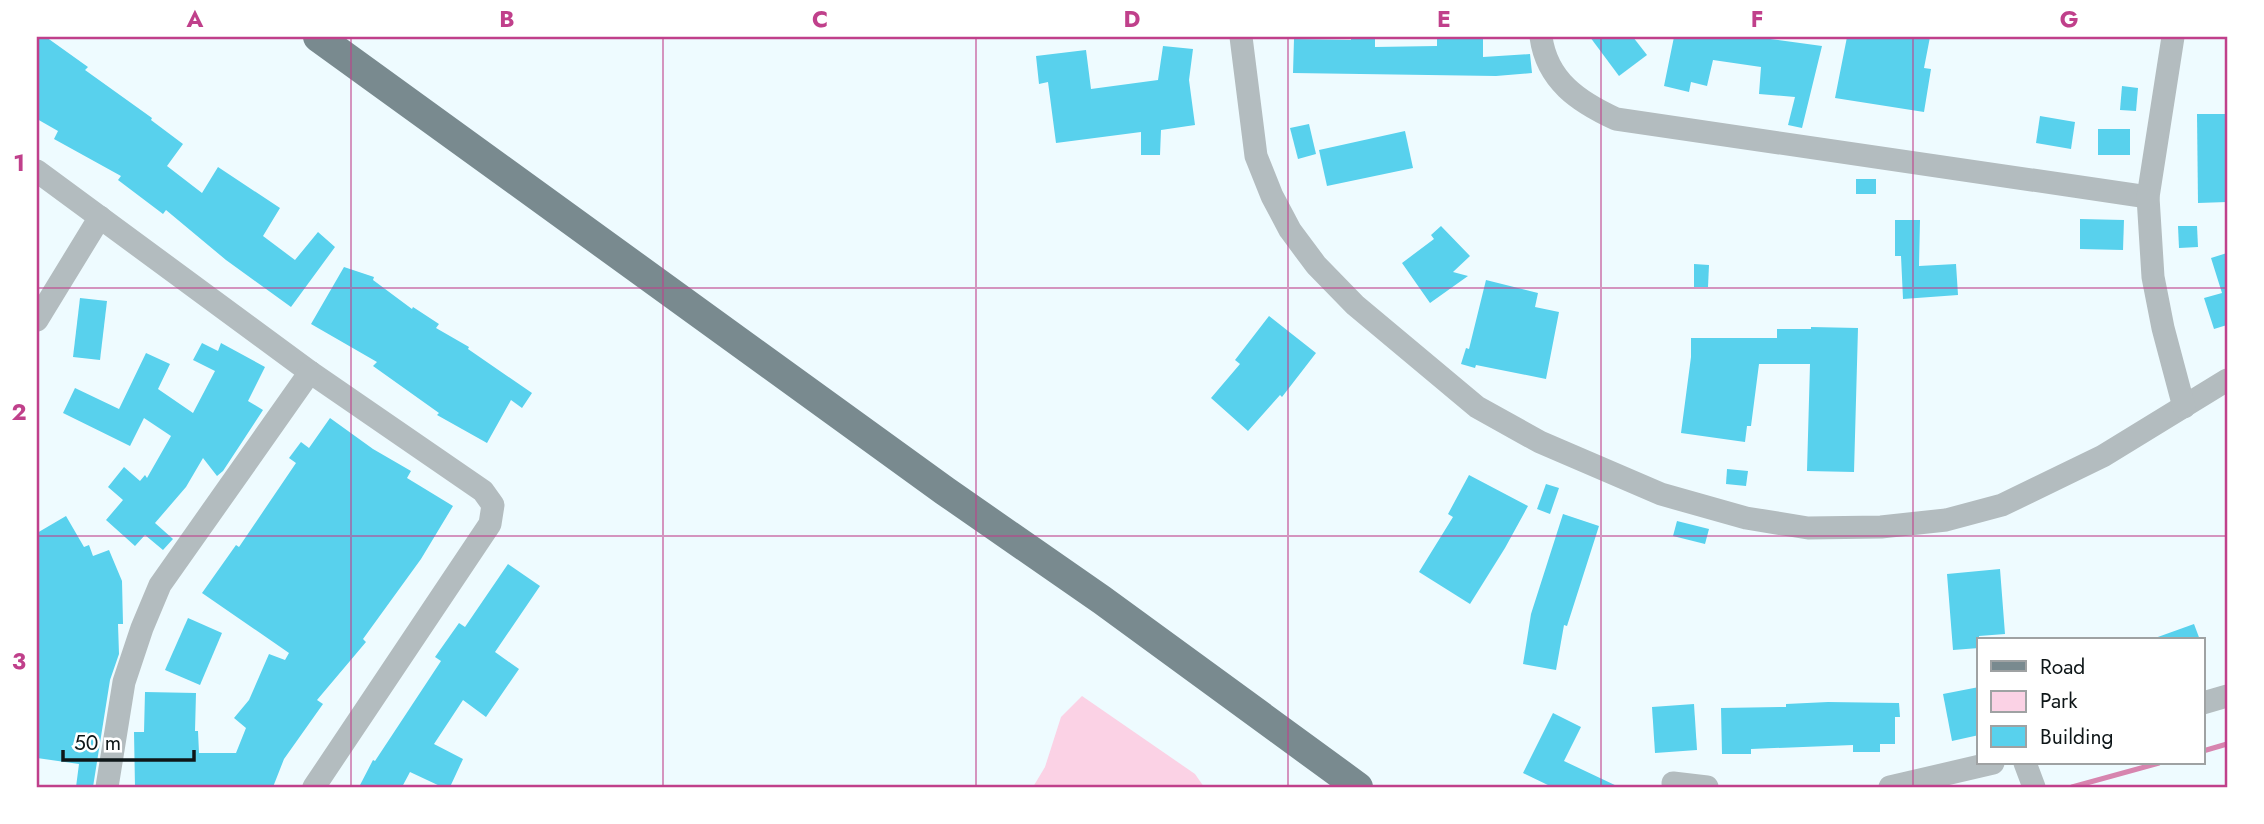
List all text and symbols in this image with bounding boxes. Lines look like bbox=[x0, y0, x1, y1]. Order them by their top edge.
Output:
text: A bbox=[186, 2, 204, 36]
text: B bbox=[499, 2, 515, 36]
text: C bbox=[812, 2, 828, 36]
text: D bbox=[1124, 2, 1141, 36]
text: E bbox=[1437, 2, 1451, 36]
text: F bbox=[1751, 2, 1763, 36]
text: G bbox=[2060, 2, 2078, 36]
text: 1 bbox=[13, 146, 25, 180]
text: 2 bbox=[11, 395, 27, 429]
legend bbox=[1977, 638, 2204, 764]
text: 3 bbox=[12, 644, 26, 678]
text: Road bbox=[2040, 652, 2085, 682]
text: Park bbox=[2040, 686, 2078, 716]
scale bar bbox=[63, 719, 194, 763]
text: Building bbox=[2040, 722, 2113, 752]
text: 50 m bbox=[74, 728, 121, 758]

